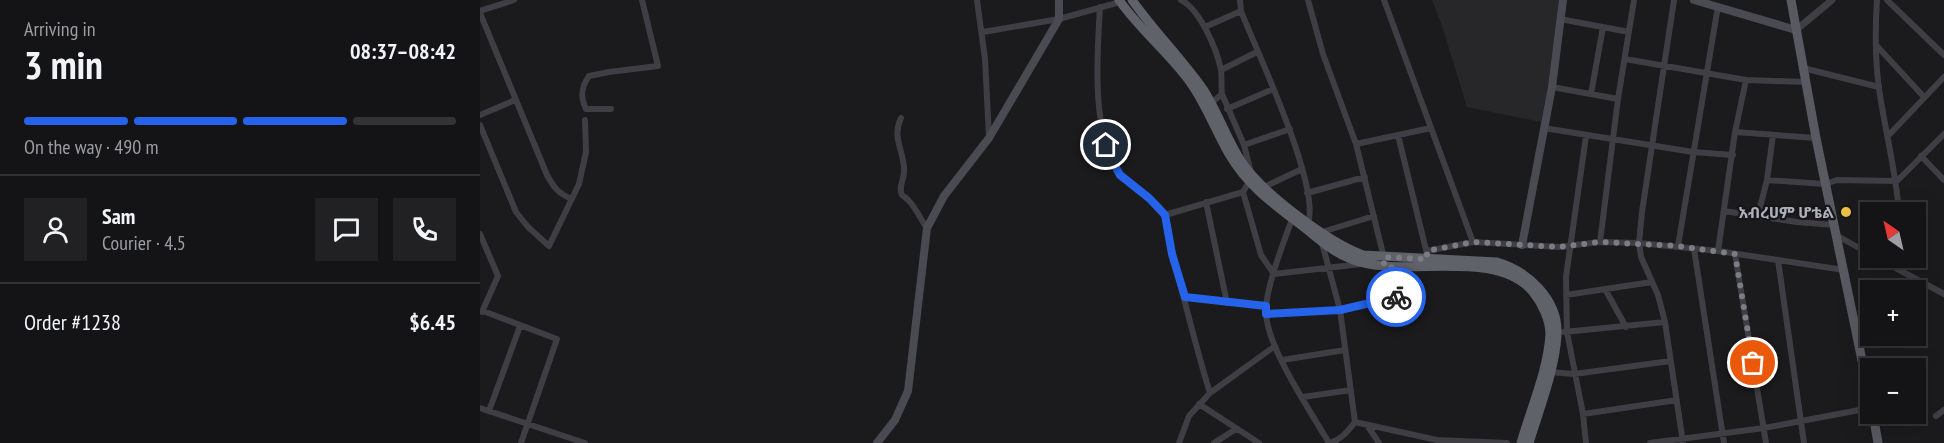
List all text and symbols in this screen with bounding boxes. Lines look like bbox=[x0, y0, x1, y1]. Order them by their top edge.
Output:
text: Arriving in bbox=[24, 16, 96, 42]
text: 08:37–08:42 bbox=[350, 37, 456, 65]
text: 3 min bbox=[24, 39, 103, 90]
pin bbox=[1080, 119, 1131, 170]
icon: home bbox=[1089, 128, 1122, 161]
text: On the way · 490 m bbox=[24, 134, 159, 160]
button: person bbox=[24, 198, 87, 261]
button: chat bbox=[315, 198, 378, 261]
button: phone bbox=[393, 198, 456, 261]
text: Sam bbox=[102, 202, 135, 230]
place label: አብረሀም ሆቴል bbox=[1738, 202, 1834, 222]
north arrow bbox=[1860, 202, 1926, 268]
map controls bbox=[1860, 202, 1926, 424]
marker: አብረሀም ሆቴል bbox=[1839, 205, 1853, 219]
text: Courier · 4.5 bbox=[102, 230, 186, 256]
courier bbox=[1366, 267, 1426, 327]
button: + bbox=[1860, 280, 1926, 346]
icon: bike bbox=[1380, 281, 1413, 314]
text: Order #1238 bbox=[24, 308, 121, 336]
text: $6.45 bbox=[409, 308, 456, 336]
pin bbox=[1727, 337, 1778, 388]
icon: bag bbox=[1736, 346, 1769, 379]
button: − bbox=[1860, 358, 1926, 424]

